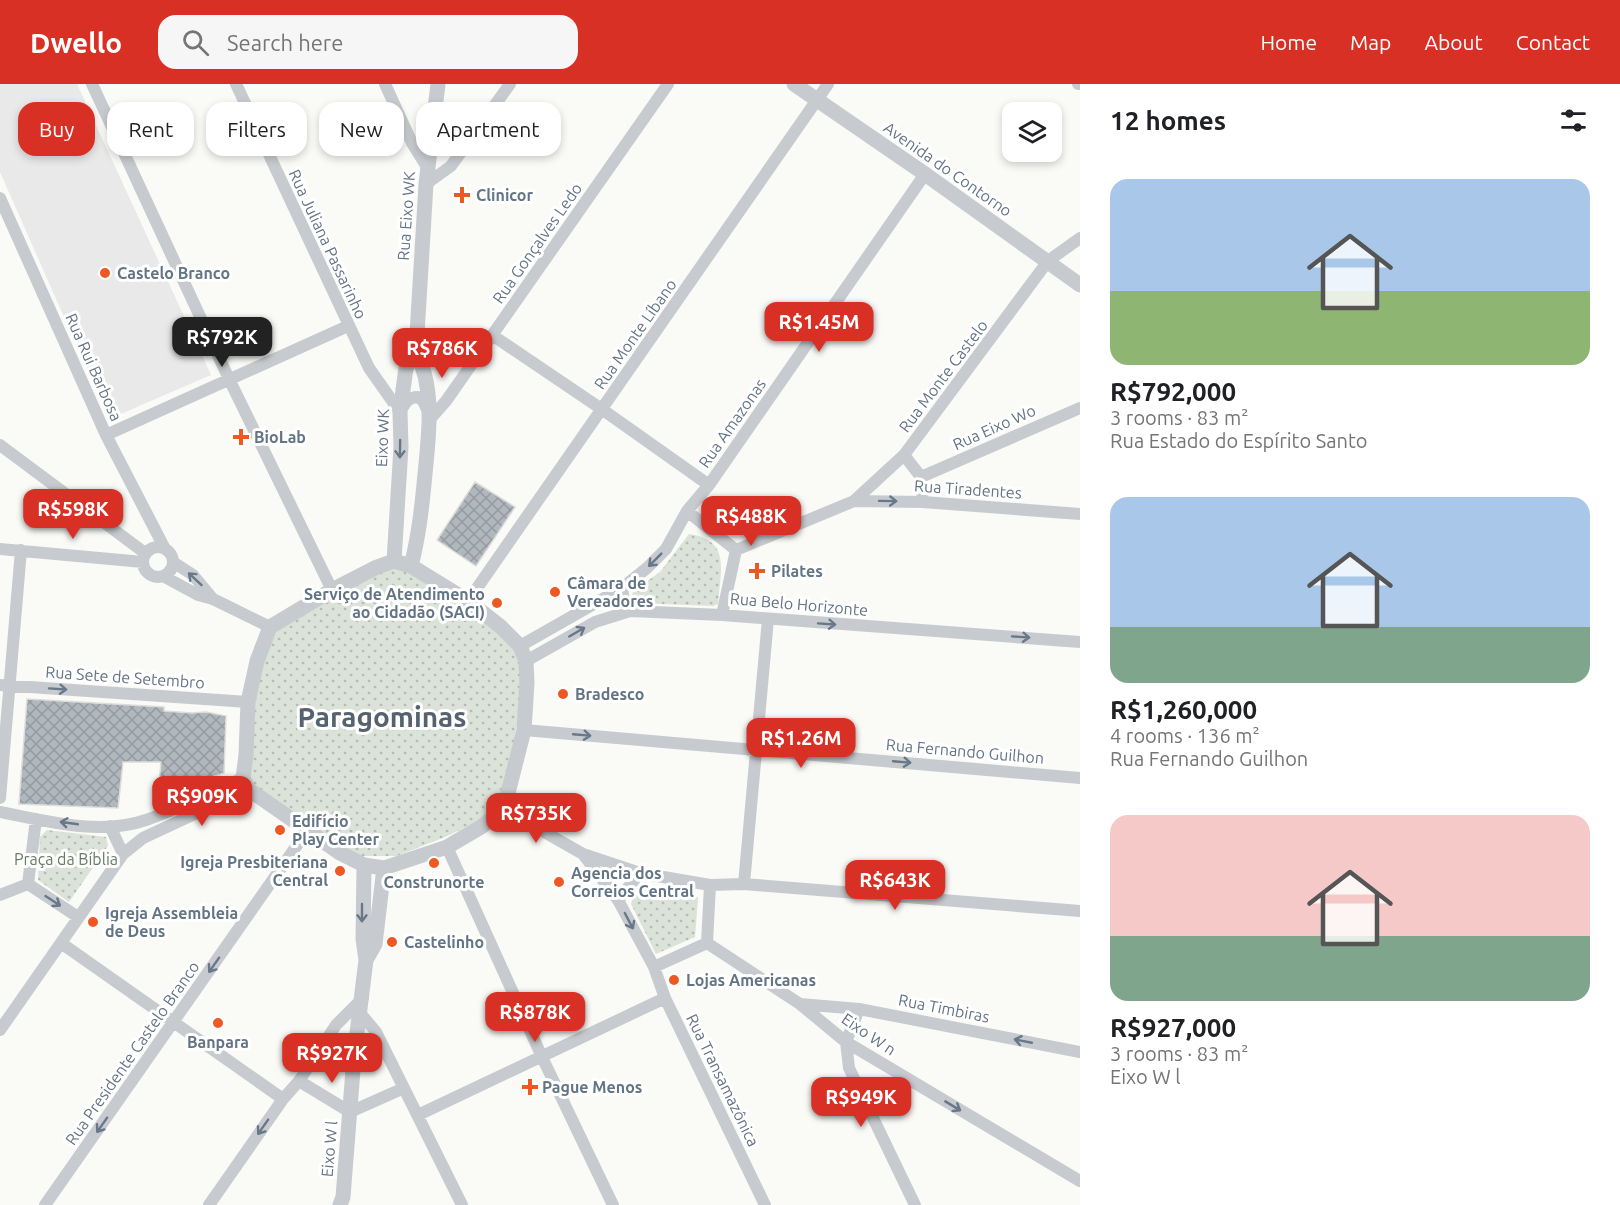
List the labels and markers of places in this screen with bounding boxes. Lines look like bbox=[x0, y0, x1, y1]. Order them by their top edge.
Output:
marker: Clinicor bbox=[453, 186, 471, 204]
place label: Clinicor bbox=[476, 186, 534, 204]
place label: Castelo Branco bbox=[117, 264, 230, 282]
marker: Castelo Branco bbox=[98, 266, 112, 280]
pin: R$1.45M bbox=[764, 302, 874, 353]
pin: R$792K bbox=[173, 317, 271, 368]
pin: R$786K bbox=[393, 328, 491, 379]
marker: BioLab bbox=[232, 428, 250, 446]
place label: BioLab bbox=[254, 428, 306, 446]
pin: R$598K bbox=[24, 489, 122, 540]
pin: R$488K bbox=[702, 496, 800, 547]
marker: Pilates bbox=[748, 562, 766, 580]
place label: Pilates bbox=[771, 562, 823, 580]
place label: Câmara de Vereadores bbox=[567, 574, 653, 610]
place label: Serviço de Atendimento ao Cidadão (SACI) bbox=[304, 585, 485, 622]
marker: Câmara de Vereadores bbox=[548, 585, 562, 599]
marker: Serviço de Atendimento ao Cidadão (SACI) bbox=[490, 596, 504, 610]
place label: Bradesco bbox=[575, 685, 644, 703]
marker: Bradesco bbox=[556, 687, 570, 701]
pin: R$1.26M bbox=[746, 718, 856, 769]
pin: R$909K bbox=[153, 776, 251, 827]
pin: R$735K bbox=[487, 793, 585, 844]
place label: Edifício Play Center bbox=[292, 812, 379, 848]
marker: Edifício Play Center bbox=[273, 823, 287, 837]
place label: Igreja Presbiteriana Central bbox=[180, 853, 328, 889]
marker: Construnorte bbox=[427, 856, 441, 870]
pin: R$643K bbox=[846, 860, 944, 911]
marker: Igreja Presbiteriana Central bbox=[333, 864, 347, 878]
place label: Agencia dos Correios Central bbox=[571, 864, 694, 900]
place label: Construnorte bbox=[384, 873, 484, 891]
marker: Agencia dos Correios Central bbox=[552, 875, 566, 889]
place label: Igreja Assembleia de Deus bbox=[105, 904, 238, 940]
marker: Igreja Assembleia de Deus bbox=[86, 915, 100, 929]
place label: Castelinho bbox=[404, 933, 484, 951]
marker: Castelinho bbox=[385, 935, 399, 949]
place label: Lojas Americanas bbox=[686, 971, 816, 989]
marker: Lojas Americanas bbox=[667, 973, 681, 987]
pin: R$878K bbox=[486, 992, 584, 1043]
marker: Banpara bbox=[211, 1016, 225, 1030]
place label: Banpara bbox=[187, 1033, 249, 1051]
pin: R$927K bbox=[283, 1033, 381, 1084]
pin: R$949K bbox=[812, 1077, 910, 1128]
place label: Pague Menos bbox=[542, 1078, 642, 1096]
marker: Pague Menos bbox=[523, 1080, 537, 1094]

